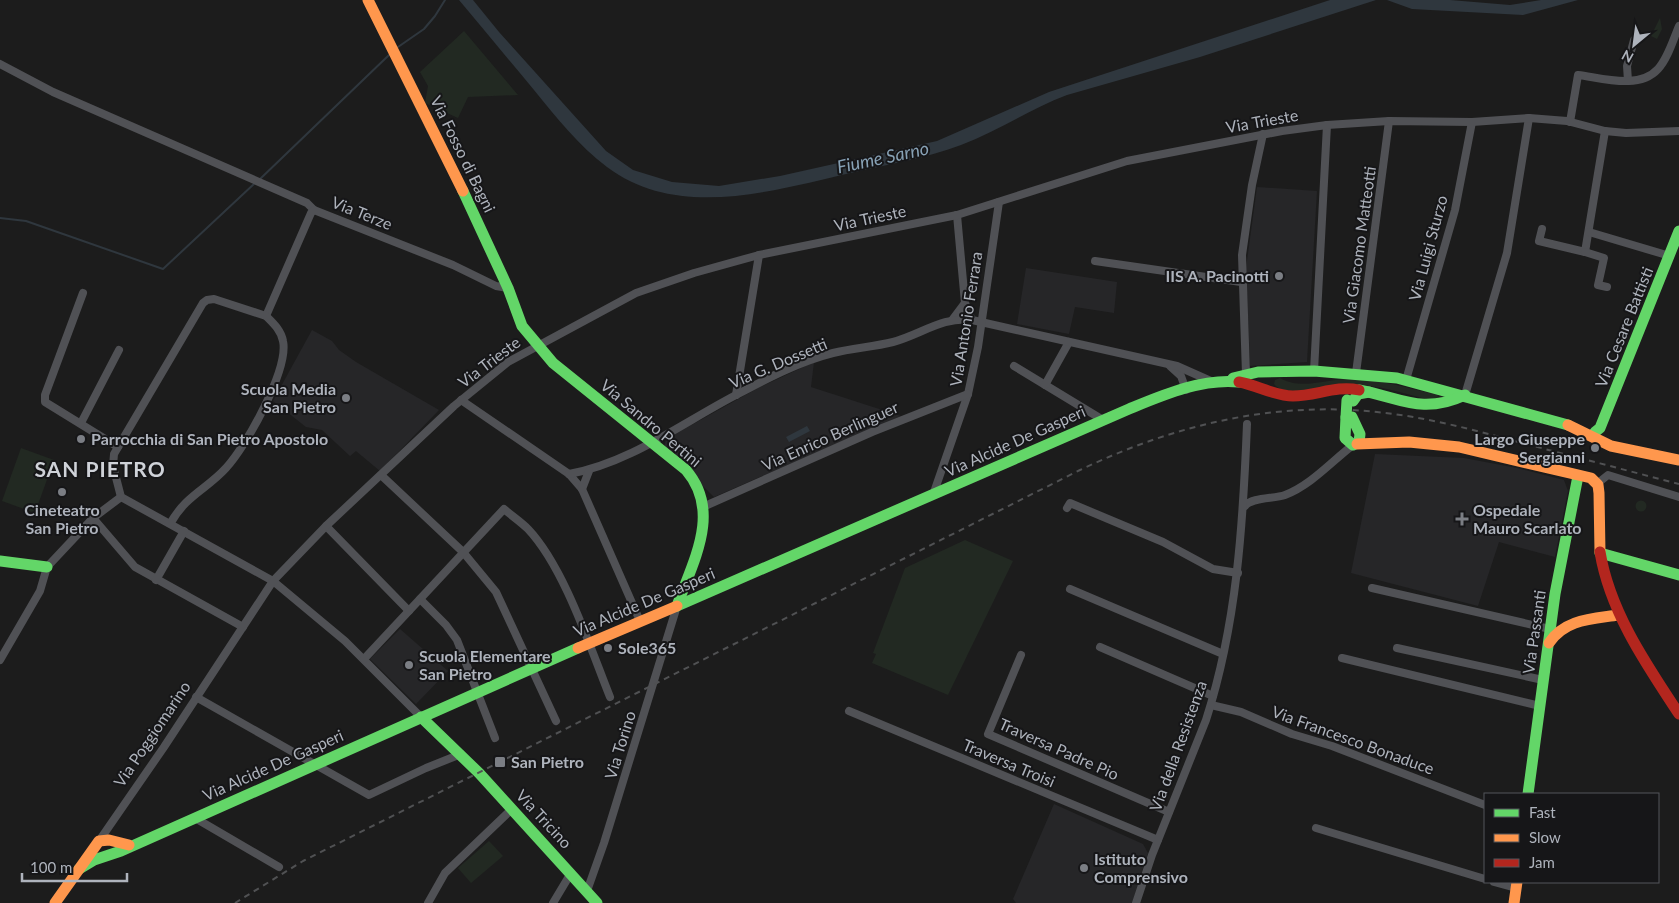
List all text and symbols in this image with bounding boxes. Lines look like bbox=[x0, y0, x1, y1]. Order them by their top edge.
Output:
north arrow bbox=[1609, 20, 1659, 70]
text: N bbox=[1619, 47, 1636, 67]
street label: Via Fosso di Bagni bbox=[427, 92, 500, 215]
street label: Via Trieste bbox=[1224, 105, 1300, 136]
water label: Fiume Sarno bbox=[835, 137, 931, 177]
street label: Via Giacomo Matteotti bbox=[1338, 165, 1379, 325]
street label: Via Terze bbox=[329, 192, 395, 233]
street label: Via Luigi Sturzo bbox=[1404, 193, 1451, 303]
street label: Via Trieste bbox=[832, 201, 908, 234]
street label: Via Antonio Ferrara bbox=[945, 250, 986, 388]
street label: Via Cesare Battisti bbox=[1591, 264, 1656, 390]
place label: IIS A. Pacinotti bbox=[1166, 266, 1269, 285]
marker: IIS A. Pacinotti bbox=[1273, 270, 1285, 282]
street label: Via Trieste bbox=[454, 332, 524, 391]
street label: Via G. Dossetti bbox=[726, 333, 830, 392]
street label: Via Sandro Pertini bbox=[597, 375, 706, 470]
place label: Scuola Media San Pietro bbox=[241, 379, 336, 416]
marker: Scuola Media San Pietro bbox=[340, 392, 352, 404]
street label: Via Enrico Berlinguer bbox=[759, 397, 901, 474]
street label: Via Alcide De Gasperi bbox=[942, 401, 1088, 480]
place label: Parrocchia di San Pietro Apostolo bbox=[91, 429, 328, 448]
place label: Largo Giuseppe Sergianni bbox=[1474, 429, 1585, 466]
marker: Parrocchia di San Pietro Apostolo bbox=[75, 433, 87, 445]
marker: Largo Giuseppe Sergianni bbox=[1589, 442, 1601, 454]
district label: SAN PIETRO bbox=[34, 456, 166, 481]
marker: Cineteatro San Pietro bbox=[56, 486, 68, 498]
place label: Cineteatro San Pietro bbox=[24, 500, 100, 537]
place label: Ospedale Mauro Scarlato bbox=[1473, 500, 1582, 537]
marker: Ospedale Mauro Scarlato bbox=[1455, 512, 1469, 526]
street label: Via Alcide De Gasperi bbox=[570, 563, 717, 640]
street label: Via Passanti bbox=[1518, 589, 1549, 675]
place label: Sole365 bbox=[618, 638, 676, 657]
marker: Sole365 bbox=[602, 642, 614, 654]
place label: Scuola Elementare San Pietro bbox=[419, 646, 551, 683]
marker: Scuola Elementare San Pietro bbox=[403, 659, 415, 671]
street label: Via Poggiomarino bbox=[109, 677, 194, 790]
street label: Via della Resistenza bbox=[1145, 678, 1210, 814]
street label: Via Francesco Bonaduce bbox=[1269, 701, 1437, 778]
street label: Via Torino bbox=[600, 708, 639, 781]
street label: Traversa Padre Pio bbox=[996, 714, 1122, 783]
street label: Via Alcide De Gasperi bbox=[200, 725, 346, 804]
street label: Traversa Troisi bbox=[960, 734, 1058, 791]
place label: San Pietro bbox=[511, 752, 584, 771]
marker: San Pietro bbox=[493, 755, 507, 769]
street label: Via Tricino bbox=[512, 785, 576, 852]
legend bbox=[1484, 793, 1659, 883]
text: Fast bbox=[1529, 803, 1556, 821]
text: Slow bbox=[1529, 828, 1561, 846]
place label: Istituto Comprensivo bbox=[1094, 849, 1188, 886]
scale bar bbox=[22, 850, 128, 882]
text: Jam bbox=[1529, 853, 1555, 871]
text: 100 m bbox=[30, 858, 72, 876]
marker: Istituto Comprensivo bbox=[1078, 862, 1090, 874]

